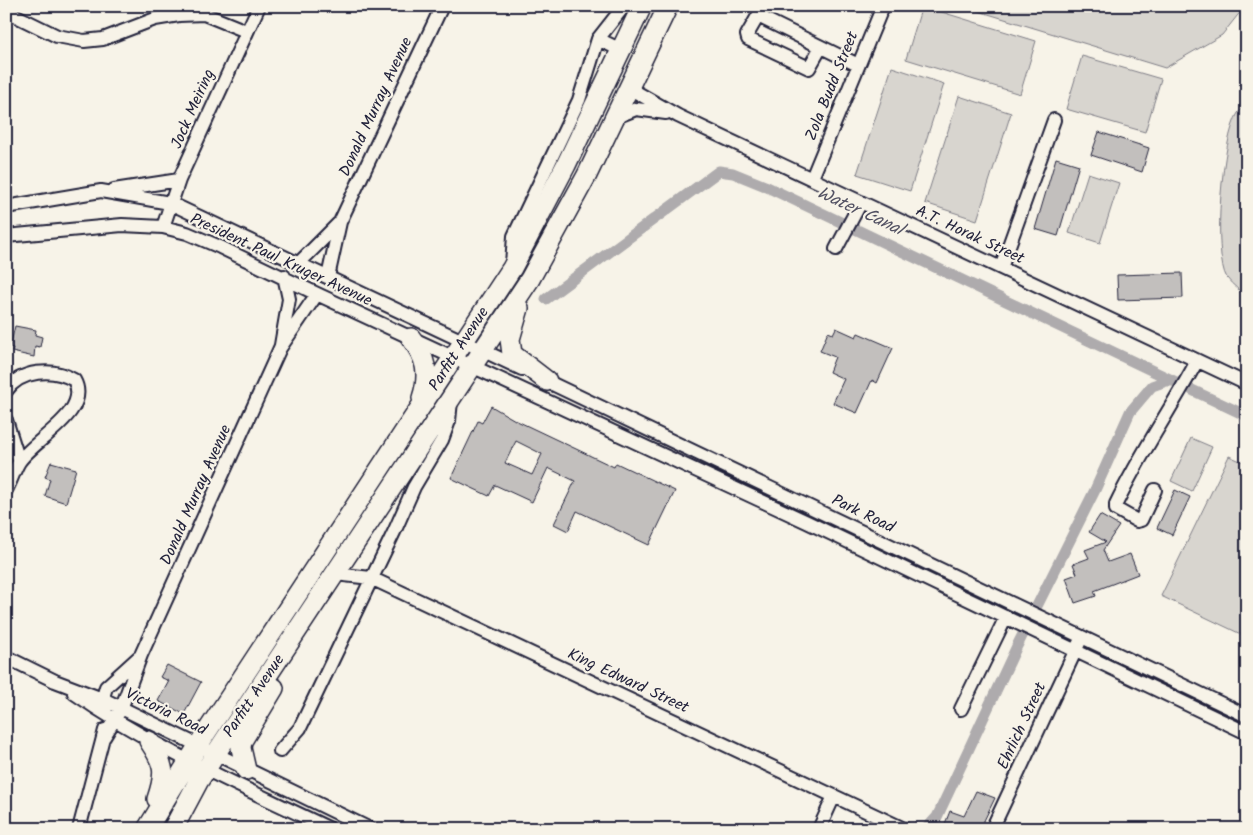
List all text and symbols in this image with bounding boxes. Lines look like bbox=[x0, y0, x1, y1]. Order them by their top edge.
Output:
street label: Zola Budd Street bbox=[799, 27, 866, 144]
street label: Donald Murray Avenue bbox=[333, 33, 419, 181]
street label: Jock Meiring bbox=[164, 65, 222, 153]
water label: Water Canal bbox=[812, 179, 911, 246]
street label: A.T. Horak Street bbox=[911, 199, 1029, 272]
street label: President Paul Kruger Avenue bbox=[186, 207, 376, 313]
street label: Parfitt Avenue bbox=[422, 302, 496, 396]
street label: Donald Murray Avenue bbox=[154, 421, 238, 569]
street label: Park Road bbox=[827, 488, 900, 540]
street label: King Edward Street bbox=[563, 642, 694, 720]
street label: Parfitt Avenue bbox=[217, 649, 291, 743]
street label: Ehrlich Street bbox=[991, 678, 1053, 774]
street label: Victoria Road bbox=[121, 681, 212, 743]

